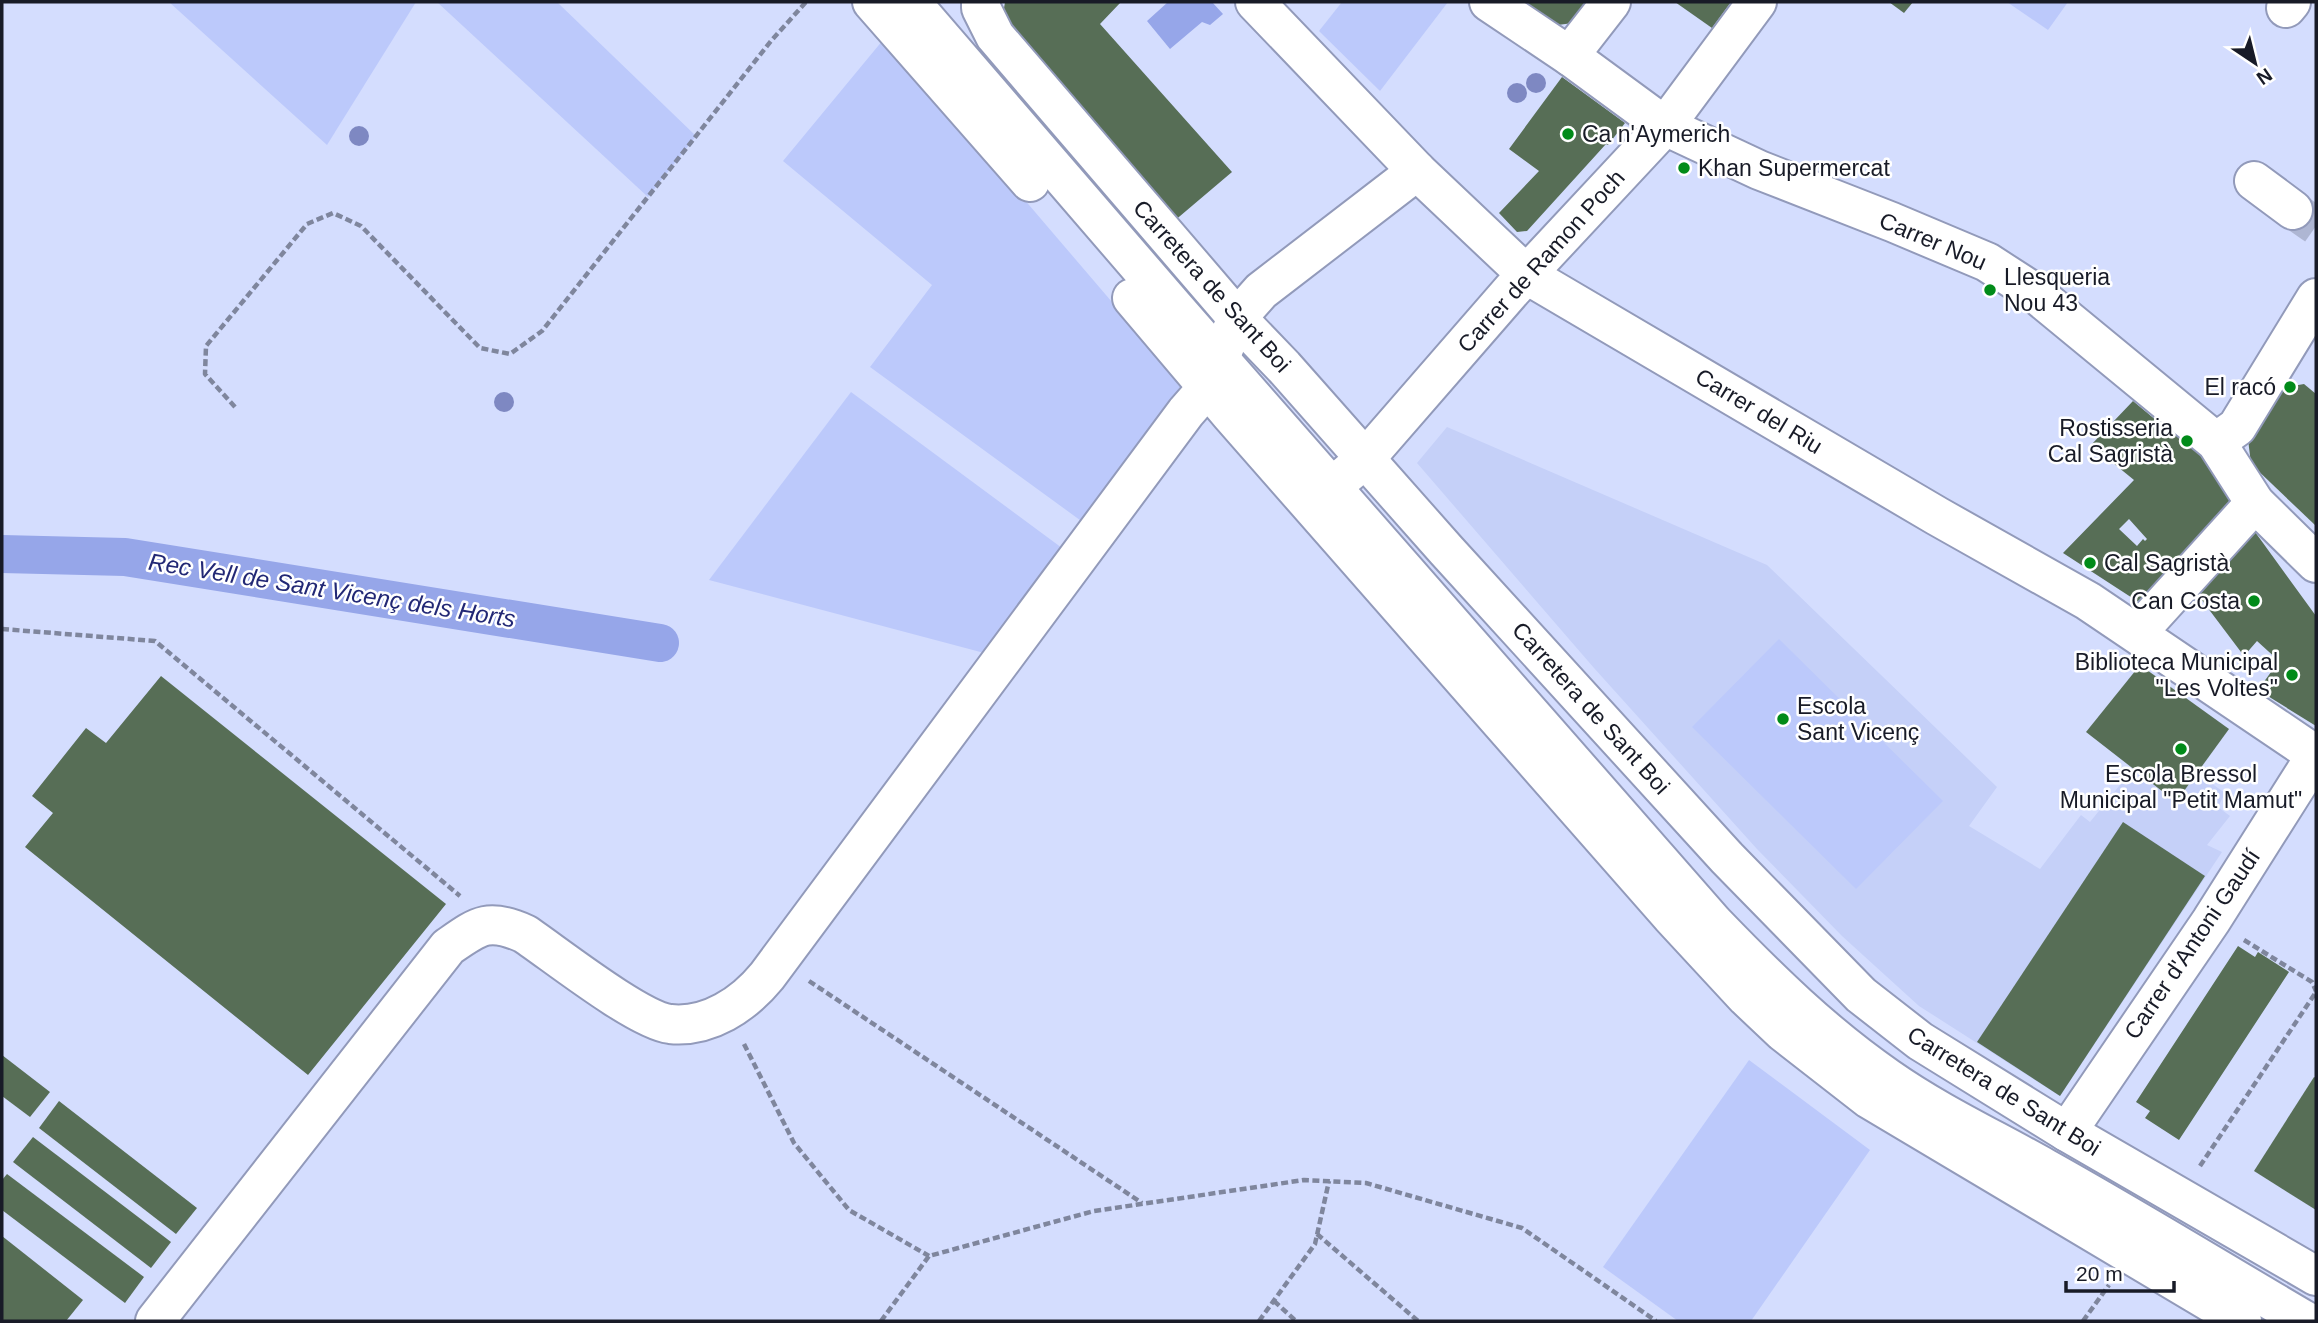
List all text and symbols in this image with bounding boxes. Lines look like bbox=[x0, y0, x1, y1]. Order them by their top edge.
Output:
north arrow bbox=[2220, 28, 2290, 98]
text: N bbox=[2253, 64, 2276, 89]
place label: Ca n'Aymerich bbox=[1582, 121, 1730, 147]
marker: Ca n'Aymerich bbox=[1560, 126, 1576, 142]
place label: Khan Supermercat bbox=[1698, 155, 1890, 181]
marker: Khan Supermercat bbox=[1676, 160, 1692, 176]
street label: Carrer de Ramon Poch bbox=[1452, 164, 1630, 358]
street label: Carretera de Sant Boi bbox=[1128, 195, 1296, 377]
street label: Carrer Nou bbox=[1876, 207, 1990, 275]
place label: Llesqueria Nou 43 bbox=[2004, 264, 2110, 316]
marker: Llesqueria Nou 43 bbox=[1982, 282, 1998, 298]
street label: Carrer del Riu bbox=[1691, 363, 1827, 459]
place label: El racó bbox=[2204, 374, 2276, 400]
marker: El racó bbox=[2282, 379, 2298, 395]
place label: Rostisseria Cal Sagristà bbox=[2048, 415, 2173, 467]
marker: Rostisseria Cal Sagristà bbox=[2179, 433, 2195, 449]
water label: Rec Vell de Sant Vicenç dels Horts bbox=[147, 548, 517, 632]
place label: Cal Sagristà bbox=[2104, 550, 2229, 576]
marker: Cal Sagristà bbox=[2082, 555, 2098, 571]
place label: Can Costa bbox=[2131, 588, 2240, 614]
marker: Can Costa bbox=[2246, 593, 2262, 609]
street label: Carretera de Sant Boi bbox=[1507, 617, 1675, 799]
place label: Biblioteca Municipal "Les Voltes" bbox=[2075, 649, 2278, 701]
marker: Biblioteca Municipal "Les Voltes" bbox=[2284, 667, 2300, 683]
place label: Escola Sant Vicenç bbox=[1797, 693, 1919, 745]
marker: Escola Sant Vicenç bbox=[1775, 711, 1791, 727]
marker: Escola Bressol Municipal "Petit Mamut" bbox=[2173, 741, 2189, 757]
place label: Escola Bressol Municipal "Petit Mamut" bbox=[2060, 761, 2302, 813]
street label: Carrer d'Antoni Gaudí bbox=[2119, 844, 2265, 1044]
street label: Carretera de Sant Boi bbox=[1903, 1021, 2105, 1161]
scale bar bbox=[2066, 1250, 2174, 1294]
text: 20 m bbox=[2076, 1262, 2123, 1285]

